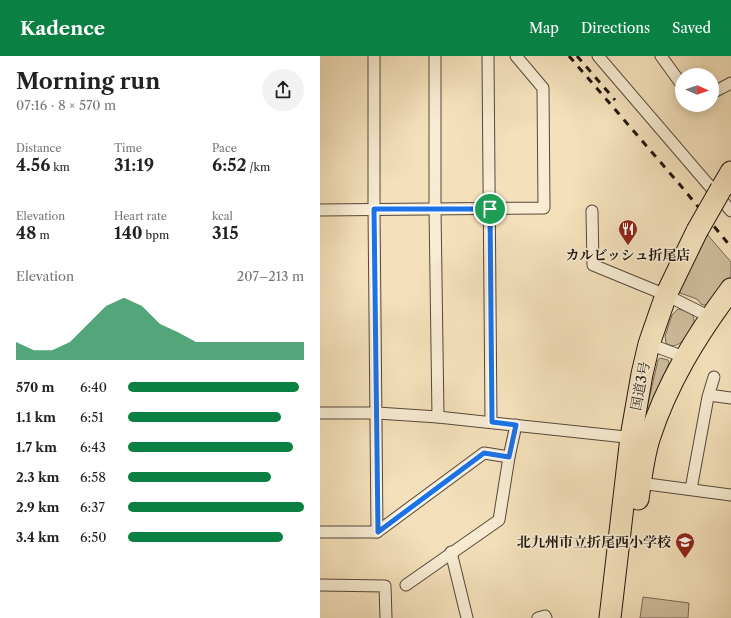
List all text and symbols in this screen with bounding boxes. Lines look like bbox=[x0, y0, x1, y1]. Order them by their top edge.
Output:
text: Kadence bbox=[20, 17, 105, 40]
text: Map bbox=[529, 19, 559, 37]
text: Directions bbox=[581, 19, 650, 37]
text: Saved bbox=[672, 19, 711, 37]
text: Morning run bbox=[16, 68, 160, 95]
north arrow bbox=[675, 68, 719, 112]
map controls bbox=[675, 68, 719, 112]
button: share bbox=[262, 69, 304, 111]
text: 07:16 · 8 × 570 m bbox=[16, 97, 116, 113]
text: Distance bbox=[16, 141, 62, 155]
text: Time bbox=[114, 141, 142, 155]
text: Pace bbox=[212, 141, 237, 155]
text: 4.56 bbox=[16, 155, 50, 175]
text: 31:19 bbox=[114, 155, 154, 175]
text: 6:52 bbox=[212, 155, 247, 175]
text: km bbox=[50, 160, 70, 174]
text: /km bbox=[247, 160, 270, 174]
pin bbox=[473, 192, 507, 226]
icon: arrive bbox=[479, 198, 501, 220]
text: Elevation bbox=[16, 209, 65, 223]
text: Heart rate bbox=[114, 209, 167, 223]
text: kcal bbox=[212, 209, 233, 223]
restaurant icon: カルビッシュ折尾店 bbox=[617, 218, 639, 246]
text: 48 bbox=[16, 223, 37, 243]
text: 140 bbox=[114, 223, 143, 243]
text: 315 bbox=[212, 223, 239, 243]
text: m bbox=[37, 228, 50, 242]
text: bpm bbox=[143, 228, 169, 242]
place label: カルビッシュ折尾店 bbox=[565, 246, 691, 264]
text: Elevation bbox=[16, 268, 74, 284]
text: 207–213 m bbox=[237, 268, 304, 284]
street label: 国道3号 bbox=[626, 360, 654, 412]
text: 570 m bbox=[16, 379, 54, 395]
text: 6:40 bbox=[80, 379, 107, 395]
text: 1.1 km bbox=[16, 409, 56, 425]
text: 6:51 bbox=[80, 409, 104, 425]
text: 1.7 km bbox=[16, 439, 57, 455]
text: 6:43 bbox=[80, 439, 106, 455]
text: 2.3 km bbox=[16, 469, 59, 485]
text: 6:58 bbox=[80, 469, 106, 485]
text: 2.9 km bbox=[16, 499, 60, 515]
text: 6:37 bbox=[80, 499, 105, 515]
text: 3.4 km bbox=[16, 529, 59, 545]
text: 6:50 bbox=[80, 529, 107, 545]
school or university icon: 北九州市立折尾西小学校 bbox=[674, 531, 696, 559]
place label: 北九州市立折尾西小学校 bbox=[517, 533, 671, 551]

